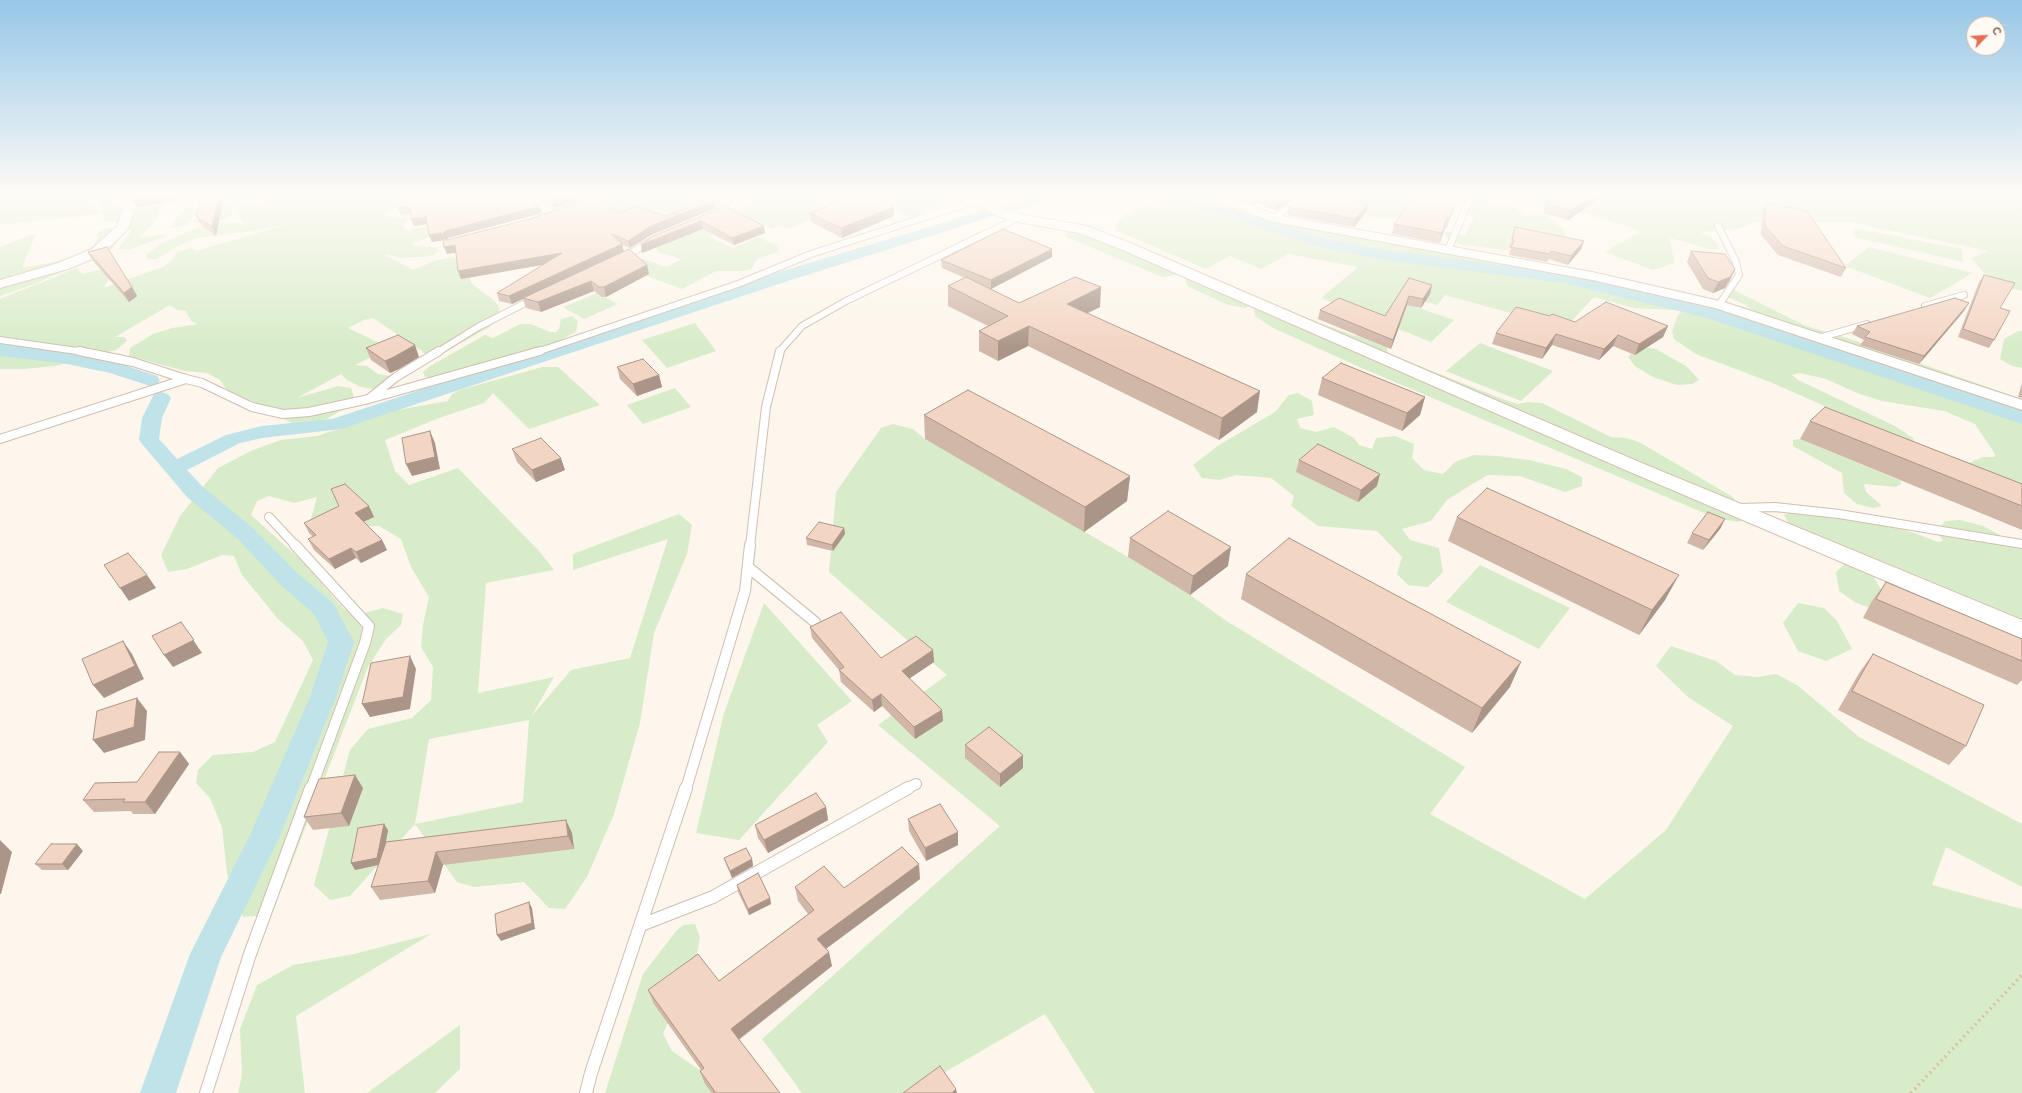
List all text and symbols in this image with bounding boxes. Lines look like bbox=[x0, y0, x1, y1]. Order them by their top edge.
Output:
north arrow bbox=[1966, 16, 2006, 56]
text: С bbox=[1989, 25, 2004, 37]

